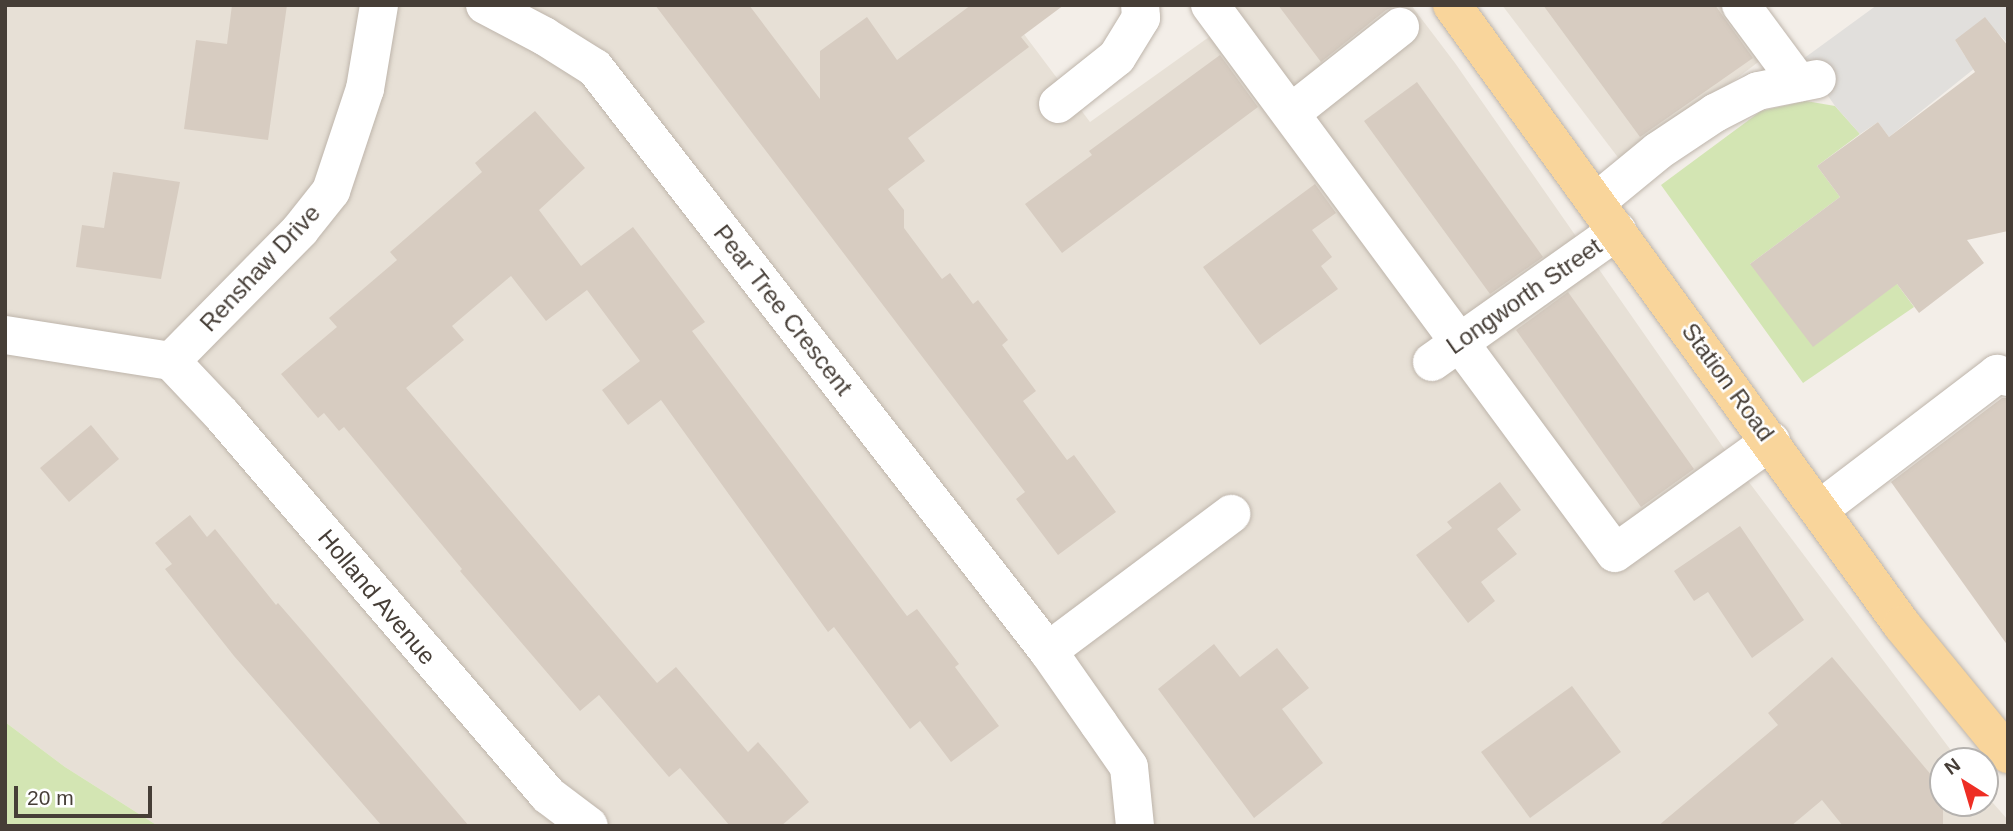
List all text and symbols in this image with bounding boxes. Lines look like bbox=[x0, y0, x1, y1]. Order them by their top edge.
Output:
street label: Renshaw Drive bbox=[194, 199, 326, 337]
street label: Pear Tree Crescent bbox=[707, 219, 859, 401]
street label: Longworth Street bbox=[1441, 232, 1607, 360]
street label: Station Road bbox=[1676, 317, 1780, 447]
street label: Holland Avenue bbox=[312, 523, 442, 671]
north arrow bbox=[1929, 747, 1999, 817]
text: N bbox=[1940, 754, 1964, 779]
scale bar bbox=[18, 772, 156, 816]
text: 20 m bbox=[27, 786, 74, 809]

